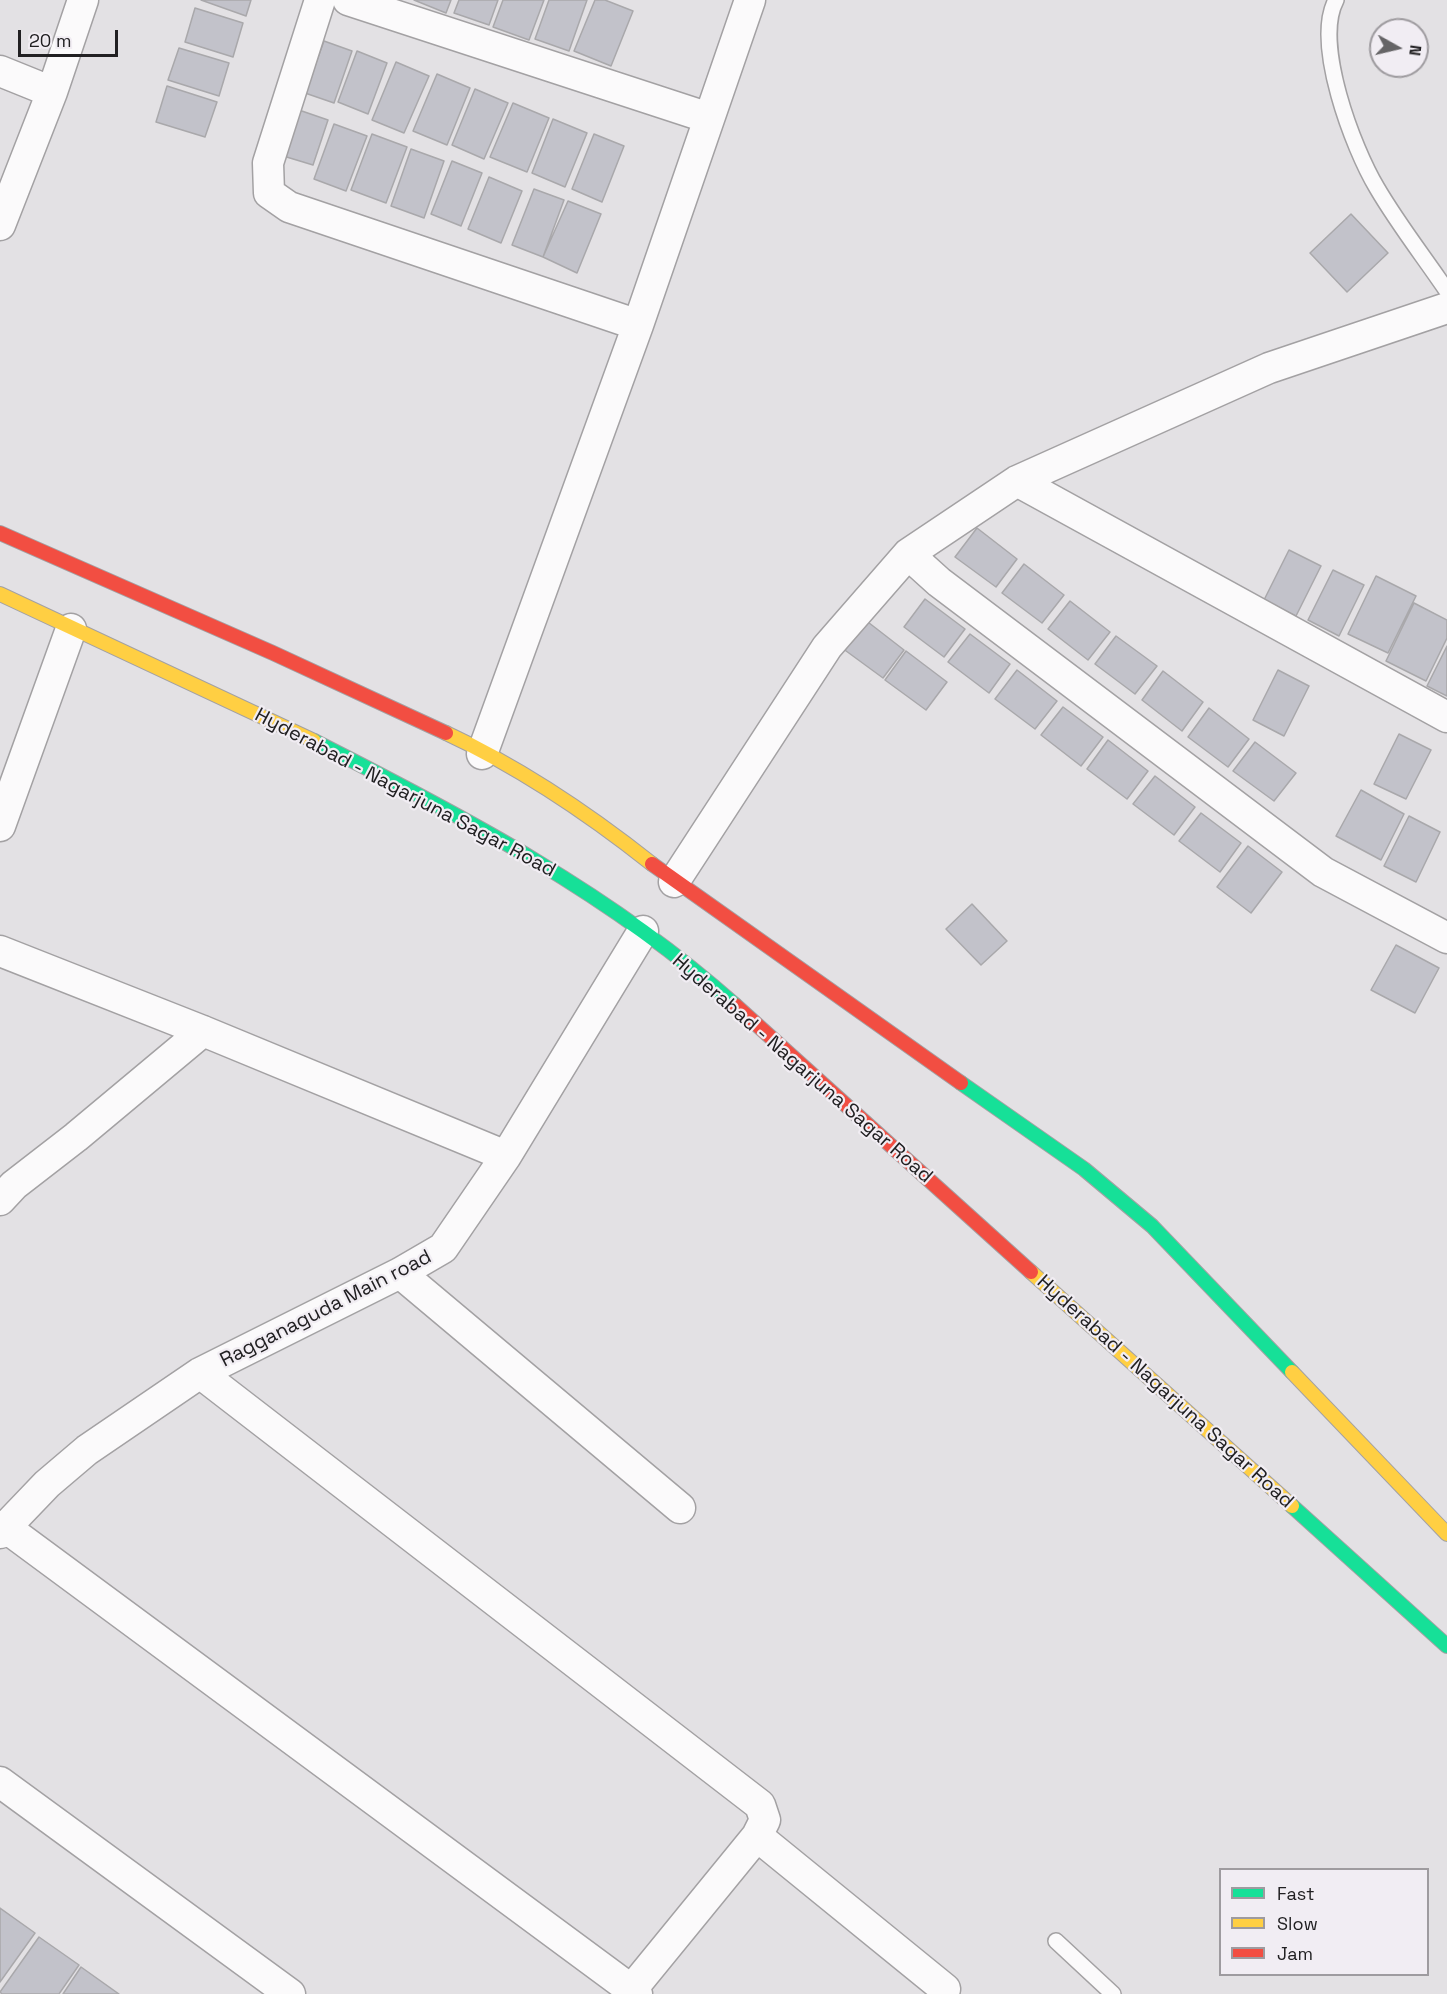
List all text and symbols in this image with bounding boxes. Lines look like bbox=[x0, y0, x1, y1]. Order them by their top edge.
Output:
scale bar bbox=[21, 18, 122, 56]
north arrow bbox=[1369, 18, 1429, 78]
text: 20 m bbox=[29, 29, 72, 52]
text: N bbox=[1404, 44, 1426, 57]
street label: Hyderabad - Nagarjuna Sagar Road bbox=[250, 703, 560, 883]
street label: Hyderabad - Nagarjuna Sagar Road bbox=[667, 949, 937, 1189]
street label: Ragganaguda Main road bbox=[216, 1245, 436, 1373]
street label: Hyderabad - Nagarjuna Sagar Road bbox=[1032, 1270, 1298, 1514]
legend bbox=[1219, 1868, 1429, 1976]
text: Fast bbox=[1277, 1882, 1314, 1905]
text: Slow bbox=[1277, 1912, 1318, 1935]
text: Jam bbox=[1277, 1942, 1313, 1965]

